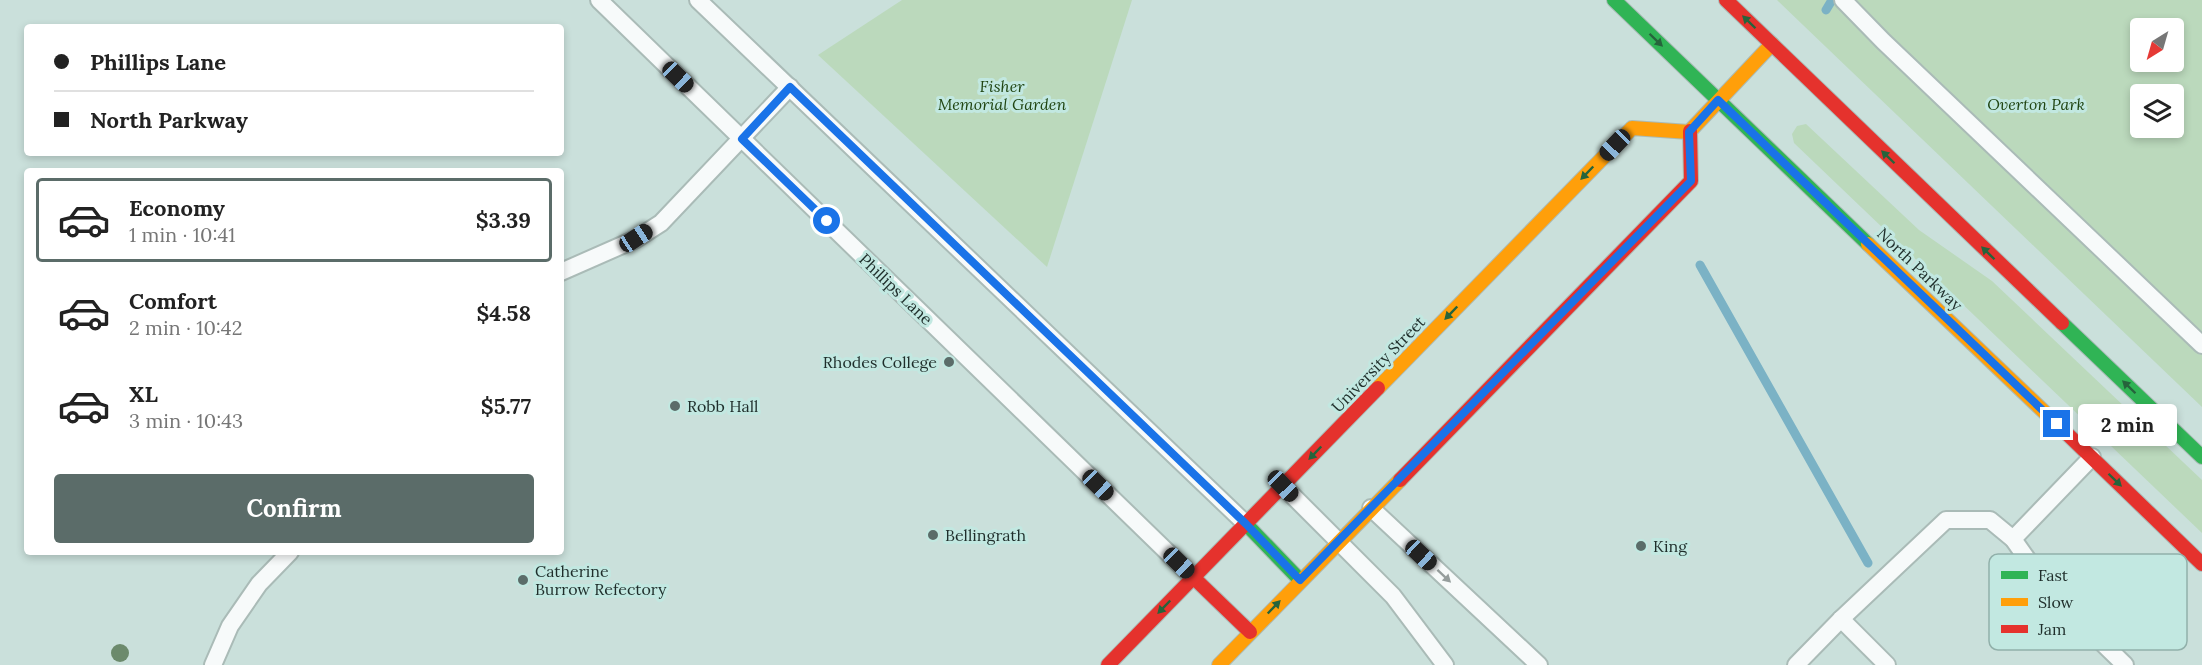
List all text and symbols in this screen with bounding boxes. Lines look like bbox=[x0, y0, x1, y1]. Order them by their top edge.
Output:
one-way arrow bbox=[1743, 16, 1757, 30]
north arrow bbox=[2130, 18, 2184, 72]
map controls bbox=[2130, 18, 2184, 138]
one-way arrow bbox=[1648, 33, 1662, 47]
text: Phillips Lane bbox=[90, 48, 226, 76]
car bbox=[659, 58, 697, 96]
park label: Fisher Memorial Garden bbox=[938, 76, 1066, 114]
button: layers bbox=[2130, 84, 2184, 138]
park label: Overton Park bbox=[1987, 94, 2085, 114]
text: North Parkway bbox=[90, 106, 248, 134]
car bbox=[1596, 126, 1634, 164]
one-way arrow bbox=[1881, 151, 1896, 164]
one-way arrow bbox=[1581, 166, 1595, 180]
icon: car bbox=[57, 193, 111, 247]
text: Economy bbox=[129, 194, 225, 222]
text: $3.39 bbox=[476, 206, 531, 234]
route start bbox=[813, 207, 840, 234]
car bbox=[616, 221, 656, 255]
text: 1 min · 10:41 bbox=[129, 222, 236, 247]
street label: North Parkway bbox=[1873, 223, 1967, 315]
one-way arrow bbox=[1981, 246, 1996, 260]
street label: Phillips Lane bbox=[855, 249, 937, 329]
icon: car bbox=[57, 286, 111, 340]
text: Comfort bbox=[129, 287, 217, 315]
text: $4.58 bbox=[476, 299, 531, 327]
one-way arrow bbox=[1445, 306, 1459, 320]
street label: University Street bbox=[1327, 311, 1430, 416]
text: 2 min · 10:42 bbox=[129, 315, 242, 340]
place label: Rhodes College bbox=[823, 352, 937, 372]
marker: Rhodes College bbox=[942, 355, 956, 369]
icon: car bbox=[57, 379, 111, 433]
text: XL bbox=[129, 380, 158, 408]
one-way arrow bbox=[2123, 381, 2137, 395]
text: $5.77 bbox=[481, 392, 531, 420]
place label: Robb Hall bbox=[687, 396, 758, 416]
marker: Robb Hall bbox=[668, 399, 682, 413]
callout: 2 min bbox=[2078, 403, 2177, 445]
text: 3 min · 10:43 bbox=[129, 408, 243, 433]
route end bbox=[2043, 410, 2070, 437]
text: 2 min bbox=[2101, 412, 2154, 437]
one-way arrow bbox=[1308, 445, 1322, 460]
car bbox=[1079, 466, 1117, 504]
car bbox=[1264, 467, 1302, 505]
one-way arrow bbox=[2108, 473, 2123, 487]
button: Confirm bbox=[54, 474, 534, 543]
place label: Bellingrath bbox=[945, 525, 1027, 545]
marker: Bellingrath bbox=[926, 528, 940, 542]
car bbox=[1402, 536, 1440, 574]
place label: King bbox=[1653, 536, 1688, 556]
marker: King bbox=[1634, 539, 1648, 553]
car bbox=[1160, 544, 1198, 582]
legend bbox=[1989, 554, 2187, 650]
place label: Catherine Burrow Refectory bbox=[535, 561, 667, 599]
text: Fast bbox=[2038, 565, 2069, 585]
one-way arrow bbox=[1437, 569, 1451, 583]
marker: Catherine Burrow Refectory bbox=[516, 573, 530, 587]
text: Slow bbox=[2038, 592, 2074, 612]
one-way arrow bbox=[1157, 600, 1171, 615]
one-way arrow bbox=[1266, 601, 1280, 615]
text: Jam bbox=[2037, 619, 2066, 639]

